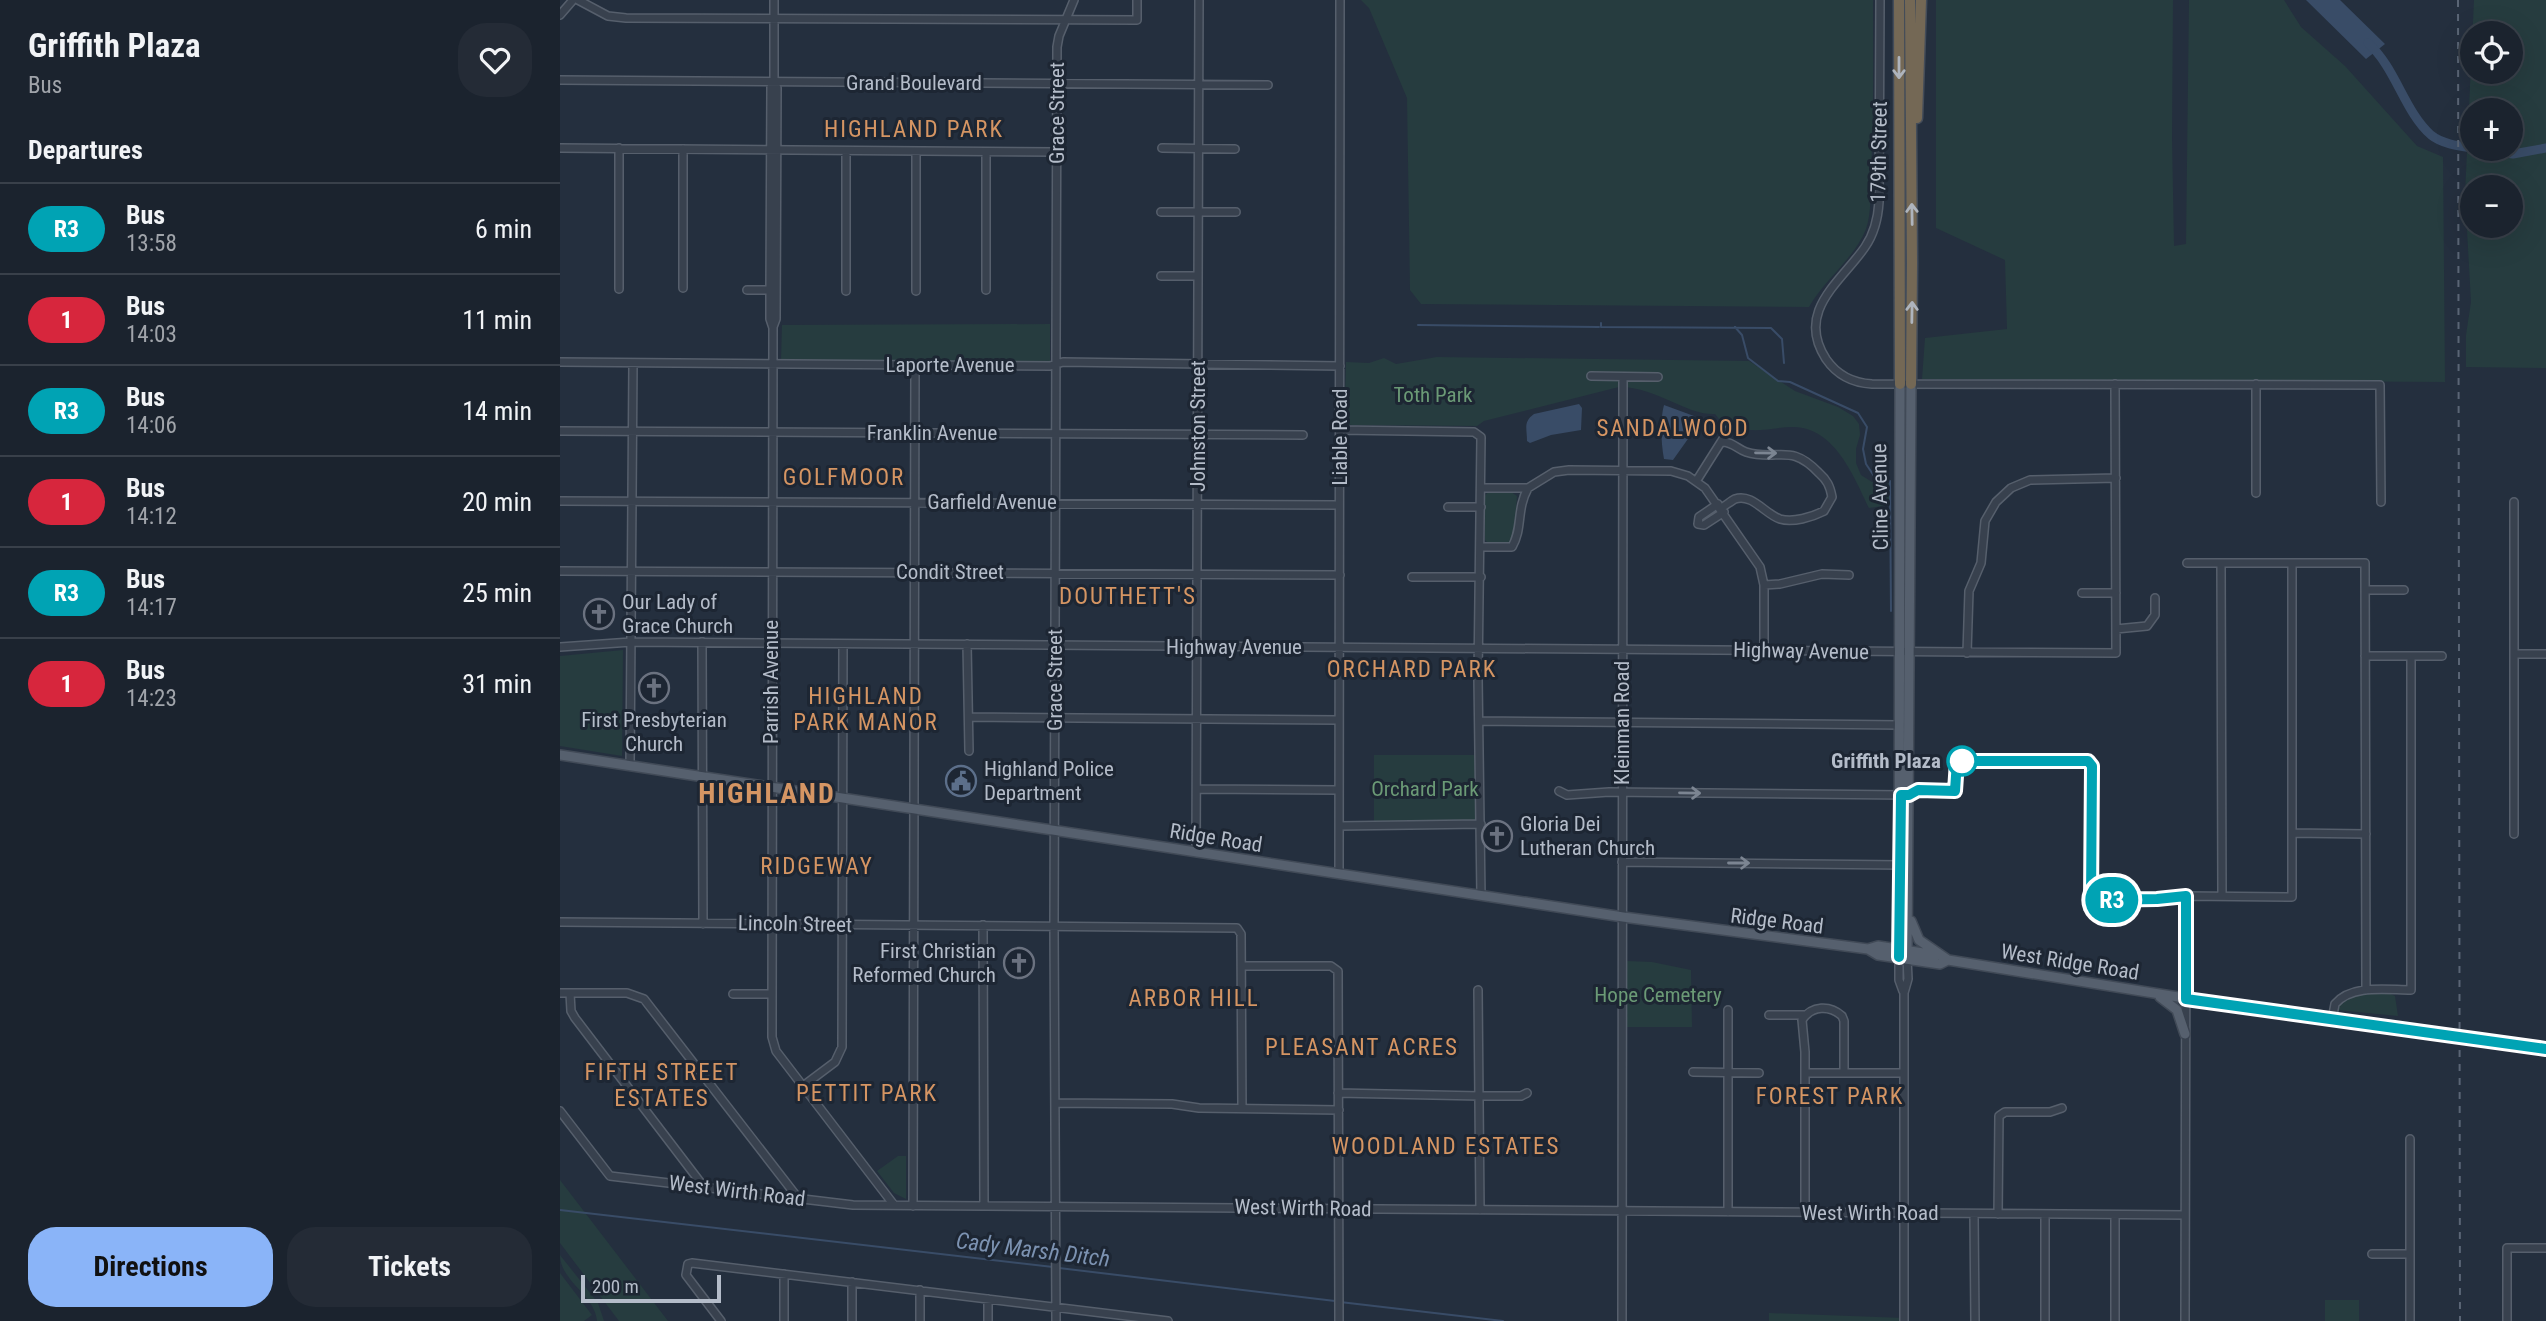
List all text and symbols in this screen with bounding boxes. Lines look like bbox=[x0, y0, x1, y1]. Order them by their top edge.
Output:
map controls bbox=[2460, 21, 2523, 238]
button: locate bbox=[2460, 21, 2523, 84]
button: heart bbox=[458, 23, 532, 97]
text: Griffith Plaza bbox=[28, 26, 201, 65]
one-way arrow bbox=[1892, 56, 1906, 79]
street label: Grace Street bbox=[1045, 62, 1069, 164]
street label: Grand Boulevard bbox=[846, 71, 982, 95]
text: Bus bbox=[28, 72, 62, 99]
button: + bbox=[2460, 98, 2523, 161]
street label: 179th Street bbox=[1866, 101, 1892, 203]
district label: HIGHLAND PARK bbox=[824, 116, 1004, 143]
text: Departures bbox=[28, 135, 143, 165]
button: − bbox=[2460, 175, 2523, 238]
text: Bus bbox=[126, 200, 165, 230]
one-way arrow bbox=[1905, 203, 1918, 226]
text: 6 min bbox=[475, 214, 532, 244]
text: R3 bbox=[54, 215, 79, 243]
text: 13:58 bbox=[126, 230, 177, 257]
text: Bus bbox=[126, 291, 165, 321]
one-way arrow bbox=[1905, 301, 1919, 324]
text: 11 min bbox=[462, 305, 532, 335]
text: 1 bbox=[60, 306, 73, 334]
text: 14:03 bbox=[126, 321, 177, 348]
street label: Laporte Avenue bbox=[885, 353, 1015, 377]
street label: Johnston Street bbox=[1186, 360, 1210, 492]
text: Bus bbox=[126, 382, 165, 412]
park label: Toth Park bbox=[1393, 383, 1473, 407]
street label: Liable Road bbox=[1328, 389, 1352, 485]
text: 14 min bbox=[462, 396, 532, 426]
text: R3 bbox=[54, 397, 79, 425]
text: 14:06 bbox=[126, 412, 177, 439]
district label: SANDALWOOD bbox=[1596, 415, 1750, 442]
street label: Franklin Avenue bbox=[867, 421, 997, 445]
street label: Cline Avenue bbox=[1867, 443, 1893, 551]
one-way arrow bbox=[1754, 447, 1777, 460]
district label: GOLFMOOR bbox=[783, 464, 905, 491]
text: Bus bbox=[126, 473, 165, 503]
text: 20 min bbox=[462, 487, 532, 517]
text: 1 bbox=[60, 488, 73, 516]
street label: Garfield Avenue bbox=[927, 490, 1057, 514]
text: 14:12 bbox=[126, 503, 177, 530]
street label: Condit Street bbox=[896, 560, 1004, 584]
text: Bus bbox=[126, 564, 165, 594]
text: 25 min bbox=[462, 578, 532, 608]
text: R3 bbox=[54, 579, 79, 607]
district label: DOUTHETT'S bbox=[1059, 583, 1197, 610]
place label: Our Lady of Grace Church bbox=[622, 590, 733, 638]
text: 14:17 bbox=[126, 594, 177, 621]
church icon: Our Lady of Grace Church bbox=[582, 597, 616, 631]
street label: Parrish Avenue bbox=[759, 620, 783, 744]
street label: Grace Street bbox=[1043, 629, 1067, 731]
street label: Highway Avenue bbox=[1166, 635, 1302, 659]
street label: Highway Avenue bbox=[1733, 638, 1869, 664]
text: Bus bbox=[126, 655, 165, 685]
district label: ORCHARD PARK bbox=[1327, 656, 1497, 683]
street label: Kleinman Road bbox=[1610, 661, 1634, 785]
text: 31 min bbox=[462, 669, 532, 699]
text: 1 bbox=[60, 670, 73, 698]
church icon: First Presbyterian Church bbox=[637, 671, 671, 705]
district label: HIGHLAND PARK MANOR bbox=[793, 683, 939, 736]
text: 14:23 bbox=[126, 685, 177, 712]
place label: First Presbyterian Church bbox=[581, 708, 727, 756]
marker: Griffith Plaza bbox=[1947, 746, 1977, 776]
place label: Griffith Plaza bbox=[1831, 749, 1941, 773]
place label: Highland Police Department bbox=[984, 757, 1114, 805]
public building icon: Highland Police Department bbox=[944, 764, 978, 798]
district label: HIGHLAND bbox=[698, 777, 836, 810]
park label: Orchard Park bbox=[1371, 777, 1479, 801]
one-way arrow bbox=[1678, 786, 1701, 800]
place label: Gloria Dei Lutheran Church bbox=[1520, 812, 1655, 860]
street label: Ridge Road bbox=[1168, 819, 1264, 857]
church icon: Gloria Dei Lutheran Church bbox=[1480, 819, 1514, 853]
district label: RIDGEWAY bbox=[760, 853, 874, 880]
one-way arrow bbox=[1727, 857, 1750, 870]
line badge: R3 bbox=[2080, 877, 2144, 923]
text: R3 bbox=[2099, 886, 2125, 914]
street label: Ridge Road bbox=[1729, 903, 1825, 939]
street label: Lincoln Street bbox=[738, 911, 852, 937]
place label: First Christian Reformed Church bbox=[852, 939, 996, 987]
street label: West Ridge Road bbox=[1999, 939, 2141, 985]
church icon: First Christian Reformed Church bbox=[1002, 946, 1036, 980]
park label: Hope Cemetery bbox=[1594, 983, 1722, 1007]
district label: ARBOR HILL bbox=[1128, 985, 1260, 1012]
district label: PLEASANT ACRES bbox=[1265, 1034, 1459, 1061]
district label: FIFTH STREET ESTATES bbox=[585, 1059, 739, 1112]
district label: PETTIT PARK bbox=[796, 1080, 938, 1107]
district label: FOREST PARK bbox=[1756, 1083, 1904, 1110]
district label: WOODLAND ESTATES bbox=[1332, 1133, 1560, 1160]
street label: West Wirth Road bbox=[667, 1171, 807, 1211]
street label: West Wirth Road bbox=[1234, 1195, 1372, 1221]
street label: West Wirth Road bbox=[1801, 1201, 1939, 1225]
button: Directions bbox=[28, 1227, 273, 1307]
button: Tickets bbox=[287, 1227, 532, 1307]
water label: Cady Marsh Ditch bbox=[954, 1227, 1112, 1273]
scale bar bbox=[581, 1272, 721, 1304]
text: 200 m bbox=[592, 1275, 639, 1298]

